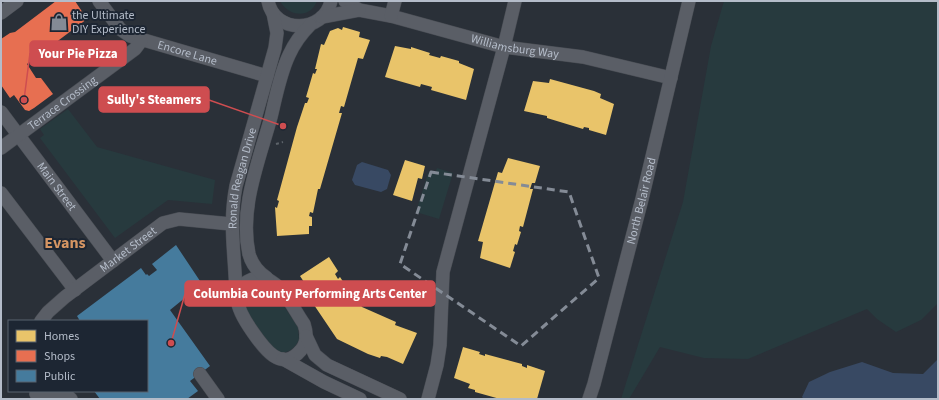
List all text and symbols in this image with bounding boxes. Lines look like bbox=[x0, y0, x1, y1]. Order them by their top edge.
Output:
place label: the Ultimate DIY Experience bbox=[72, 7, 145, 38]
shop icon: the Ultimate DIY Experience bbox=[49, 12, 69, 32]
street label: Williamsburg Way bbox=[469, 30, 560, 62]
street label: Encore Lane bbox=[156, 36, 219, 70]
callout: Your Pie Pizza bbox=[30, 41, 126, 66]
text: Your Pie Pizza bbox=[37, 45, 118, 63]
street label: Terrace Crossing bbox=[24, 72, 100, 134]
callout: Sully's Steamers bbox=[99, 87, 209, 112]
text: Sully's Steamers bbox=[107, 91, 202, 109]
street label: Ronald Reagan Drive bbox=[224, 125, 261, 229]
street label: North Belair Road bbox=[622, 156, 660, 246]
street label: Main Street bbox=[33, 159, 81, 214]
street label: Market Street bbox=[96, 222, 160, 276]
district label: Evans bbox=[44, 232, 86, 254]
callout: Columbia County Performing Arts Center bbox=[185, 281, 435, 306]
text: Columbia County Performing Arts Center bbox=[193, 285, 428, 303]
legend bbox=[8, 320, 148, 392]
text: Homes bbox=[44, 328, 79, 345]
text: Shops bbox=[44, 348, 75, 365]
text: Public bbox=[44, 368, 76, 385]

